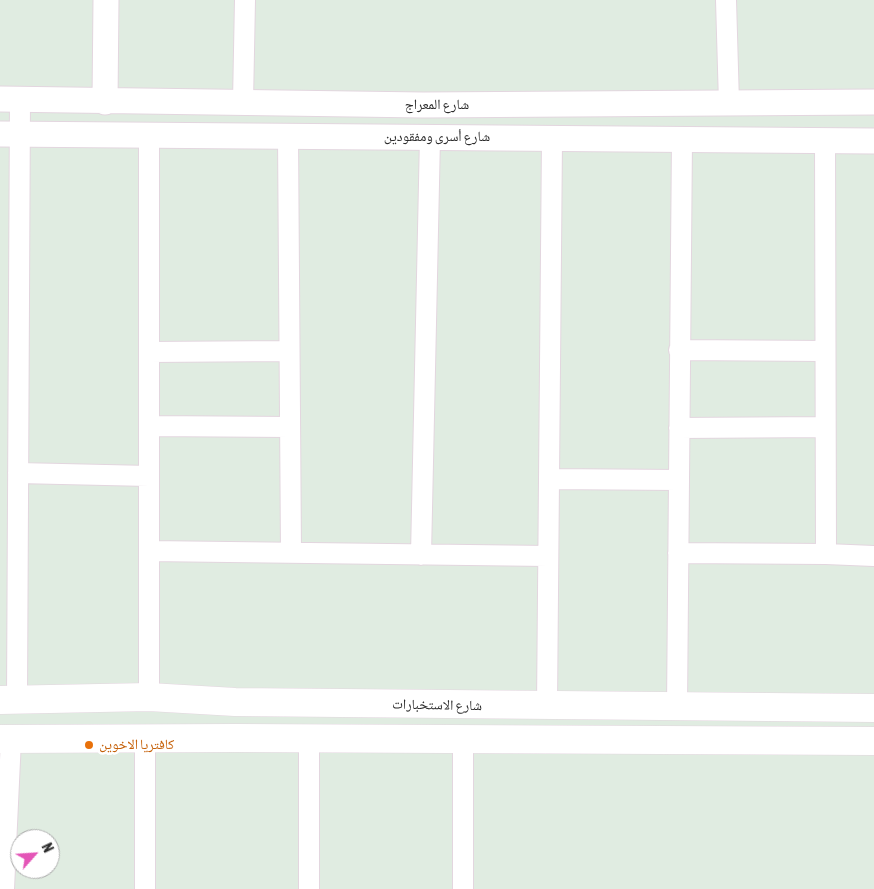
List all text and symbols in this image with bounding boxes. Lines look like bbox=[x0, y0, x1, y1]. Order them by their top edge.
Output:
street label: شارع المعراج bbox=[405, 97, 469, 113]
street label: شارع أسرى ومفقودين bbox=[384, 129, 490, 145]
street label: شارع الاستخبارات bbox=[392, 696, 482, 714]
place label: كافتريا الاخوين bbox=[99, 737, 174, 753]
marker: كافتريا الاخوين bbox=[83, 739, 95, 751]
north arrow bbox=[10, 829, 60, 879]
text: N bbox=[39, 841, 57, 855]

